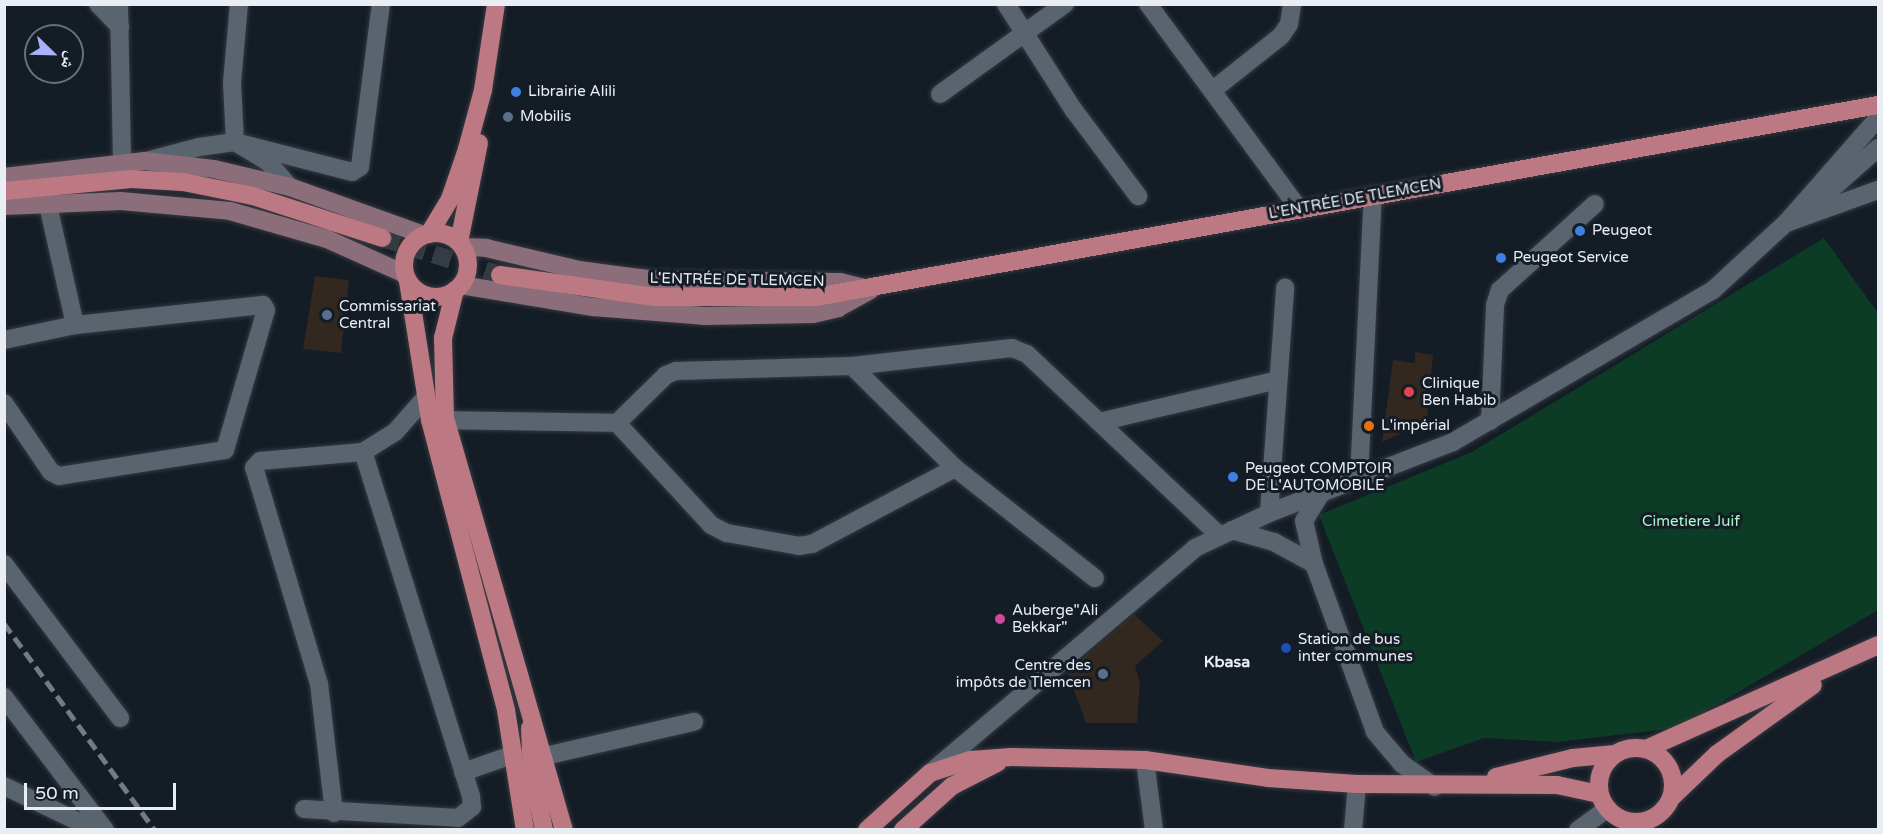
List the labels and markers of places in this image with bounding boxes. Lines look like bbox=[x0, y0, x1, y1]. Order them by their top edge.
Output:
place label: Librairie Alili bbox=[528, 83, 616, 101]
marker: Librairie Alili bbox=[509, 85, 523, 99]
place label: Mobilis bbox=[520, 108, 571, 126]
marker: Mobilis bbox=[501, 110, 515, 124]
place label: Peugeot bbox=[1592, 222, 1652, 240]
marker: Peugeot bbox=[1573, 224, 1587, 238]
place label: Peugeot Service bbox=[1513, 249, 1629, 267]
marker: Peugeot Service bbox=[1494, 251, 1508, 265]
place label: Commissariat Central bbox=[339, 297, 436, 332]
marker: Commissariat Central bbox=[320, 308, 334, 322]
place label: Clinique Ben Habib bbox=[1422, 374, 1496, 409]
marker: Clinique Ben Habib bbox=[1400, 383, 1418, 401]
place label: L'impérial bbox=[1381, 417, 1450, 435]
marker: L'impérial bbox=[1362, 419, 1376, 433]
place label: Peugeot COMPTOIR DE L'AUTOMOBILE bbox=[1245, 459, 1392, 494]
marker: Peugeot COMPTOIR DE L'AUTOMOBILE bbox=[1226, 470, 1240, 484]
place label: Auberge"Ali Bekkar" bbox=[1012, 601, 1098, 636]
marker: Auberge"Ali Bekkar" bbox=[993, 612, 1007, 626]
place label: Station de bus inter communes bbox=[1298, 630, 1413, 665]
marker: Station de bus inter communes bbox=[1279, 641, 1293, 655]
place label: Centre des impôts de Tlemcen bbox=[956, 656, 1091, 691]
marker: Centre des impôts de Tlemcen bbox=[1096, 667, 1110, 681]

